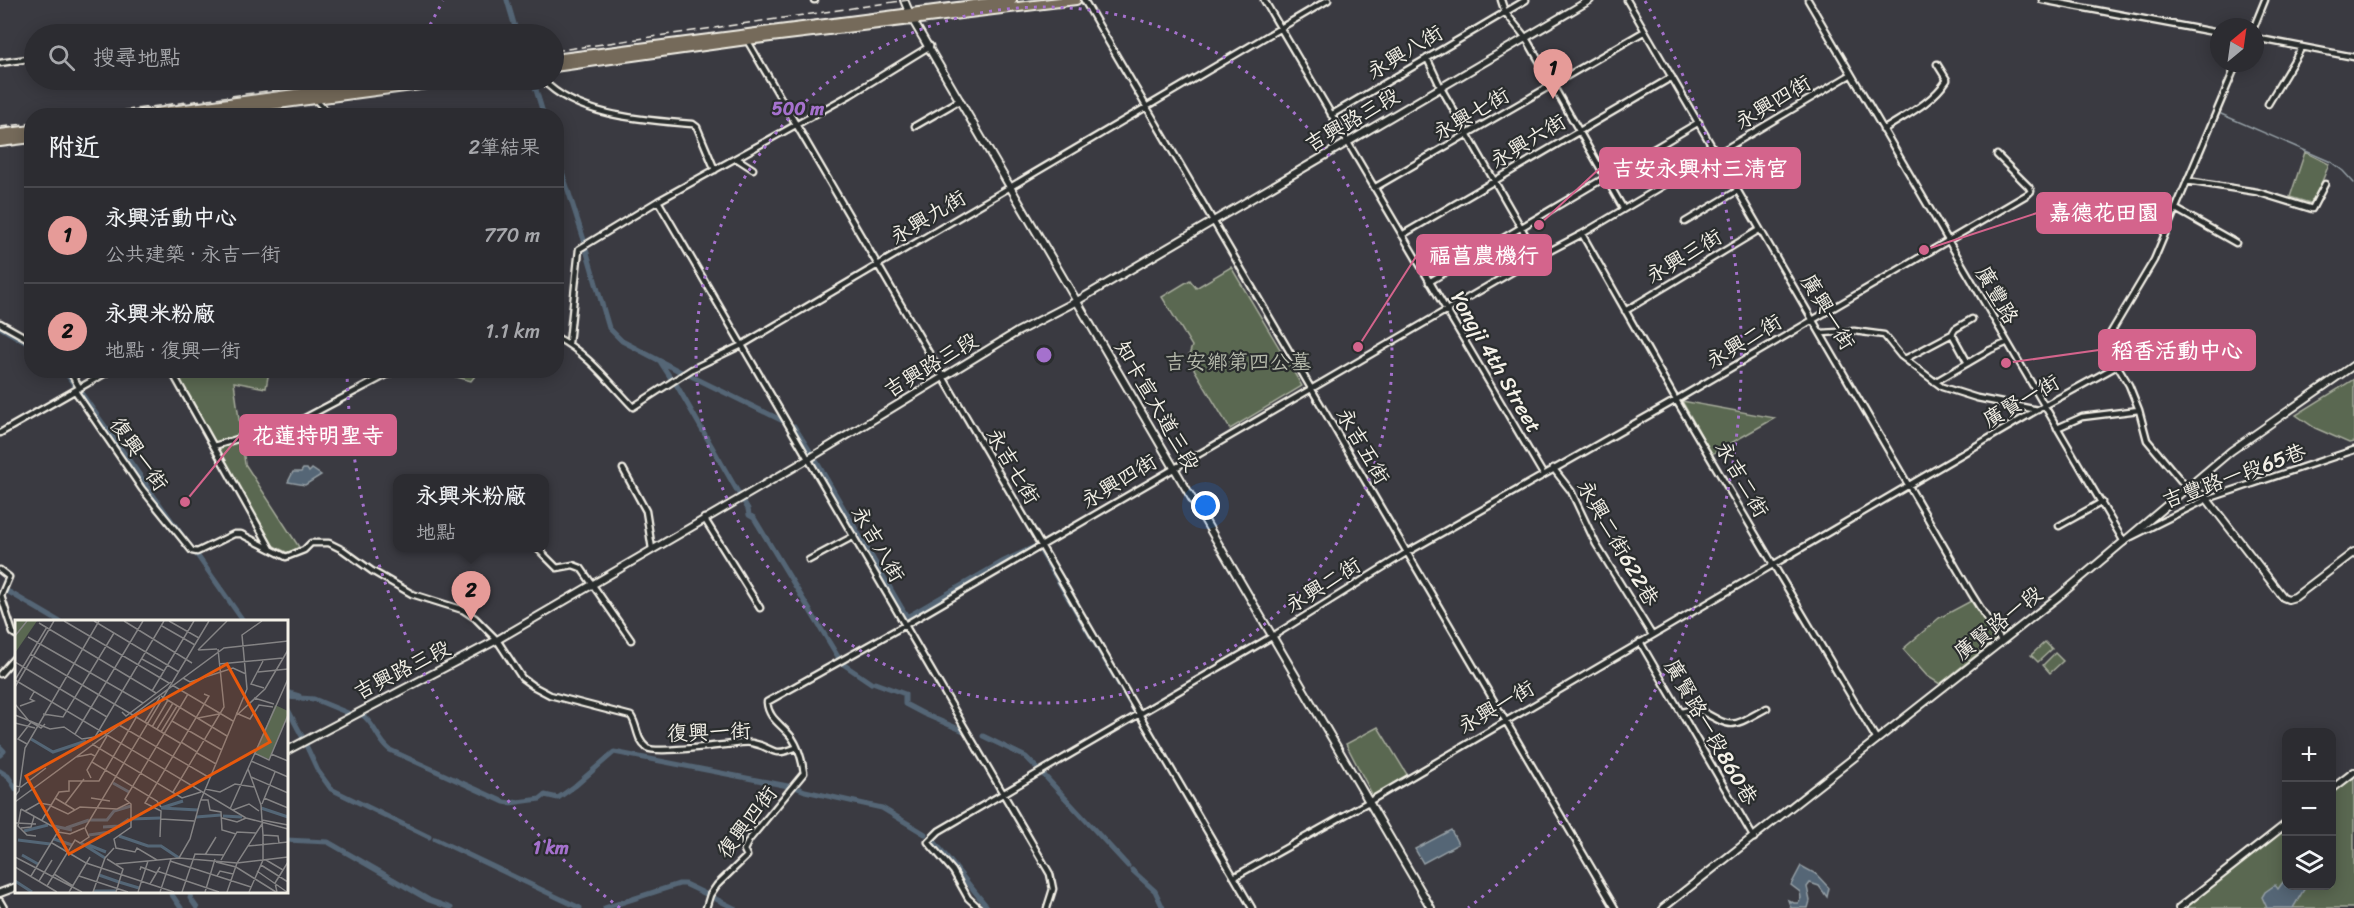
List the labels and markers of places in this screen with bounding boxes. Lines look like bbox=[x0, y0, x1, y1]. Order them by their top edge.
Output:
pin: 1 bbox=[1534, 50, 1572, 99]
callout: 吉安永興村三清宮 bbox=[1600, 148, 1800, 188]
callout: 嘉德花田園 bbox=[2037, 193, 2171, 233]
callout: 福菖農機行 bbox=[1417, 235, 1551, 275]
callout: 稻香活動中心 bbox=[2099, 330, 2255, 370]
centre of rings bbox=[1034, 345, 1054, 365]
callout: 花蓮持明聖寺 bbox=[240, 415, 396, 455]
pin: 2 bbox=[452, 572, 490, 621]

